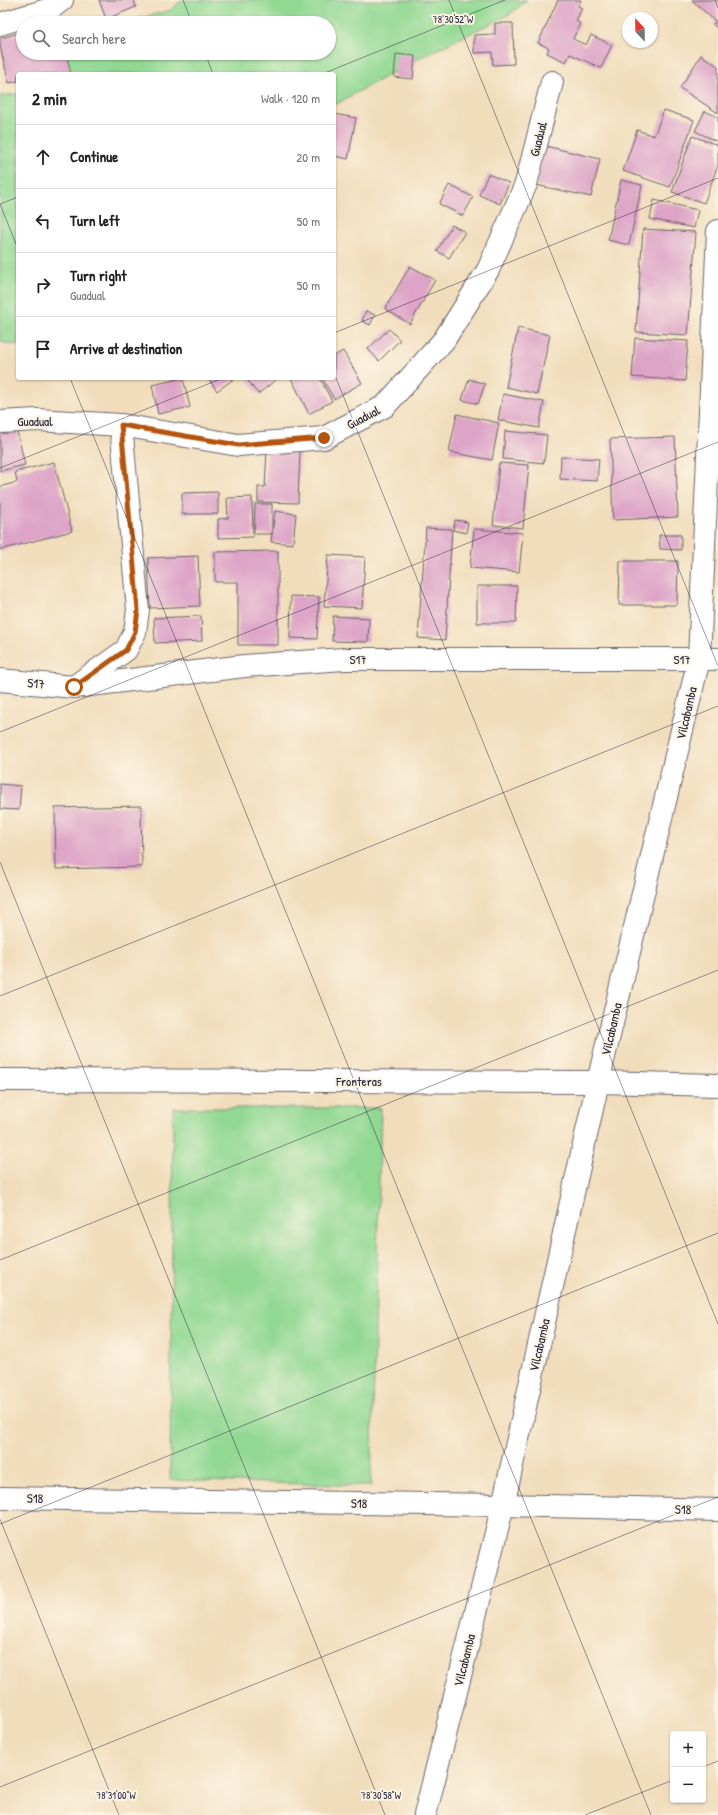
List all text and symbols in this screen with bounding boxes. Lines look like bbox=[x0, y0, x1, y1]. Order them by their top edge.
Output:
north arrow bbox=[622, 12, 658, 48]
text: 78°30'52"W bbox=[433, 13, 474, 26]
search box bbox=[16, 16, 336, 60]
icon: search bbox=[30, 27, 52, 49]
text: Search here bbox=[62, 28, 126, 49]
text: 2 min bbox=[32, 87, 67, 110]
text: Walk · 120 m bbox=[261, 89, 320, 107]
street label: Guadual bbox=[525, 119, 551, 158]
icon: ahead bbox=[32, 146, 54, 168]
text: Continue bbox=[70, 146, 118, 167]
text: 20 m bbox=[296, 148, 320, 166]
icon: left bbox=[32, 210, 54, 232]
text: Turn left bbox=[70, 210, 120, 231]
text: 50 m bbox=[297, 212, 320, 230]
text: Turn right bbox=[70, 265, 126, 286]
icon: right bbox=[32, 274, 54, 296]
text: 50 m bbox=[297, 276, 320, 294]
text: Guadual bbox=[70, 286, 105, 304]
icon: arrive bbox=[32, 338, 54, 360]
text: Arrive at destination bbox=[70, 338, 182, 359]
street label: Guadual bbox=[343, 401, 383, 433]
street label: Guadual bbox=[17, 412, 53, 430]
route end bbox=[315, 429, 333, 447]
street label: S17 bbox=[349, 650, 367, 668]
street label: S17 bbox=[673, 650, 691, 668]
street label: S17 bbox=[27, 673, 45, 693]
route start bbox=[65, 678, 83, 696]
street label: Vilcabamba bbox=[671, 685, 701, 741]
street label: Vilcabamba bbox=[596, 1001, 626, 1057]
street label: Fronteras bbox=[335, 1072, 382, 1090]
street label: Vilcabamba bbox=[524, 1317, 554, 1373]
street label: S18 bbox=[27, 1489, 44, 1507]
street label: S18 bbox=[351, 1494, 368, 1512]
street label: S18 bbox=[675, 1500, 692, 1518]
street label: Vilcabamba bbox=[449, 1632, 479, 1688]
map controls bbox=[670, 1731, 706, 1803]
button: + bbox=[670, 1731, 706, 1767]
button: − bbox=[670, 1767, 706, 1803]
text: 78°31'00"W bbox=[96, 1789, 137, 1802]
text: 78°30'58"W bbox=[361, 1789, 402, 1802]

